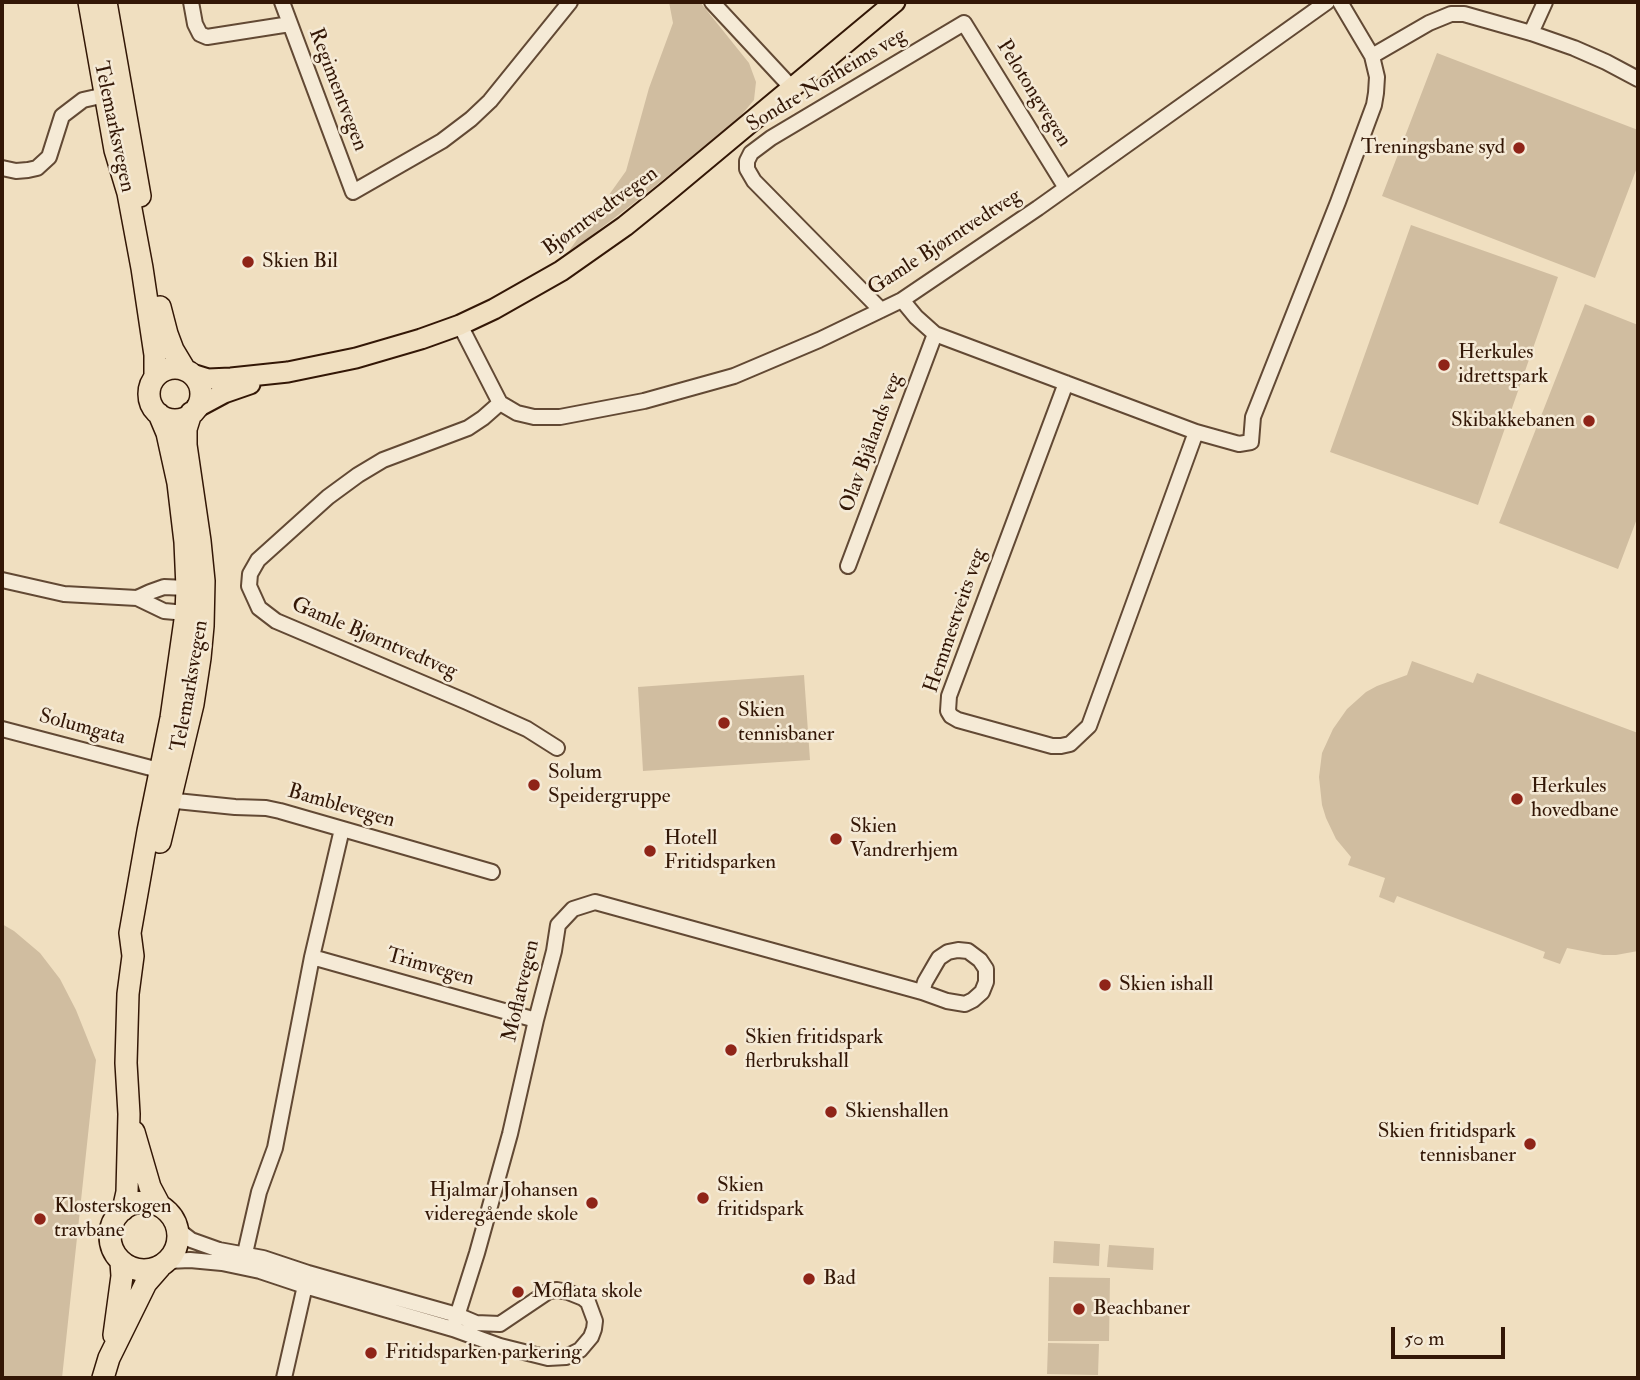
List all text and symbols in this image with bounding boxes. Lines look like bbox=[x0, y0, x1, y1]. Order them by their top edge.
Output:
street label: Sondre Norheims veg bbox=[743, 24, 911, 138]
street label: Regimentvegen bbox=[302, 25, 372, 155]
street label: Pelotongvegen bbox=[990, 36, 1076, 152]
street label: Telemarksvegen bbox=[87, 59, 139, 195]
place label: Treningsbane syd bbox=[1361, 135, 1505, 161]
marker: Treningsbane syd bbox=[1511, 140, 1527, 156]
street label: Bjørntvedtvegen bbox=[538, 162, 664, 262]
street label: Gamle Bjørntvedtveg bbox=[864, 184, 1026, 302]
place label: Skien Bil bbox=[262, 249, 338, 275]
marker: Skien Bil bbox=[240, 254, 256, 270]
place label: Herkules idrettspark bbox=[1458, 340, 1548, 390]
marker: Herkules idrettspark bbox=[1436, 357, 1452, 373]
street label: Olav Bjålands veg bbox=[835, 370, 909, 516]
place label: Skibakkebanen bbox=[1451, 408, 1575, 434]
marker: Skibakkebanen bbox=[1581, 413, 1597, 429]
street label: Hemmestveits veg bbox=[920, 546, 992, 696]
street label: Gamle Bjørntvedtveg bbox=[287, 593, 461, 685]
street label: Telemarksvegen bbox=[167, 618, 215, 754]
place label: Skien tennisbaner bbox=[738, 698, 834, 748]
street label: Solumgata bbox=[36, 704, 128, 752]
marker: Skien tennisbaner bbox=[716, 715, 732, 731]
place label: Solum Speidergruppe bbox=[548, 760, 670, 810]
place label: Herkules hovedbane bbox=[1531, 774, 1618, 824]
marker: Solum Speidergruppe bbox=[526, 777, 542, 793]
street label: Bamblevegen bbox=[284, 780, 398, 834]
marker: Herkules hovedbane bbox=[1509, 791, 1525, 807]
place label: Skien Vandrerhjem bbox=[850, 814, 958, 864]
place label: Hotell Fritidsparken bbox=[664, 826, 776, 876]
marker: Skien Vandrerhjem bbox=[828, 831, 844, 847]
marker: Hotell Fritidsparken bbox=[642, 843, 658, 859]
street label: Moflatvegen bbox=[498, 938, 546, 1044]
street label: Trimvegen bbox=[383, 943, 477, 993]
place label: Skien ishall bbox=[1119, 972, 1213, 998]
marker: Skien ishall bbox=[1097, 977, 1113, 993]
place label: Skien fritidspark flerbrukshall bbox=[745, 1025, 883, 1075]
marker: Skien fritidspark flerbrukshall bbox=[723, 1042, 739, 1058]
place label: Skienshallen bbox=[845, 1099, 949, 1125]
marker: Skienshallen bbox=[823, 1104, 839, 1120]
place label: Skien fritidspark tennisbaner bbox=[1378, 1119, 1516, 1169]
marker: Skien fritidspark tennisbaner bbox=[1522, 1136, 1538, 1152]
place label: Skien fritidspark bbox=[717, 1173, 804, 1223]
place label: Hjalmar Johansen videregående skole bbox=[425, 1178, 578, 1228]
marker: Skien fritidspark bbox=[695, 1190, 711, 1206]
place label: Klosterskogen travbane bbox=[54, 1194, 172, 1244]
marker: Hjalmar Johansen videregående skole bbox=[584, 1195, 600, 1211]
marker: Klosterskogen travbane bbox=[32, 1211, 48, 1227]
place label: Bad bbox=[823, 1266, 856, 1292]
marker: Bad bbox=[801, 1271, 817, 1287]
place label: Moflata skole bbox=[532, 1279, 642, 1305]
marker: Moflata skole bbox=[510, 1284, 526, 1300]
place label: Beachbaner bbox=[1093, 1296, 1190, 1322]
marker: Beachbaner bbox=[1071, 1301, 1087, 1317]
scale bar bbox=[1395, 1314, 1509, 1358]
text: 50 m bbox=[1404, 1325, 1445, 1352]
place label: Fritidsparken parkering bbox=[385, 1340, 582, 1366]
marker: Fritidsparken parkering bbox=[363, 1345, 379, 1361]

